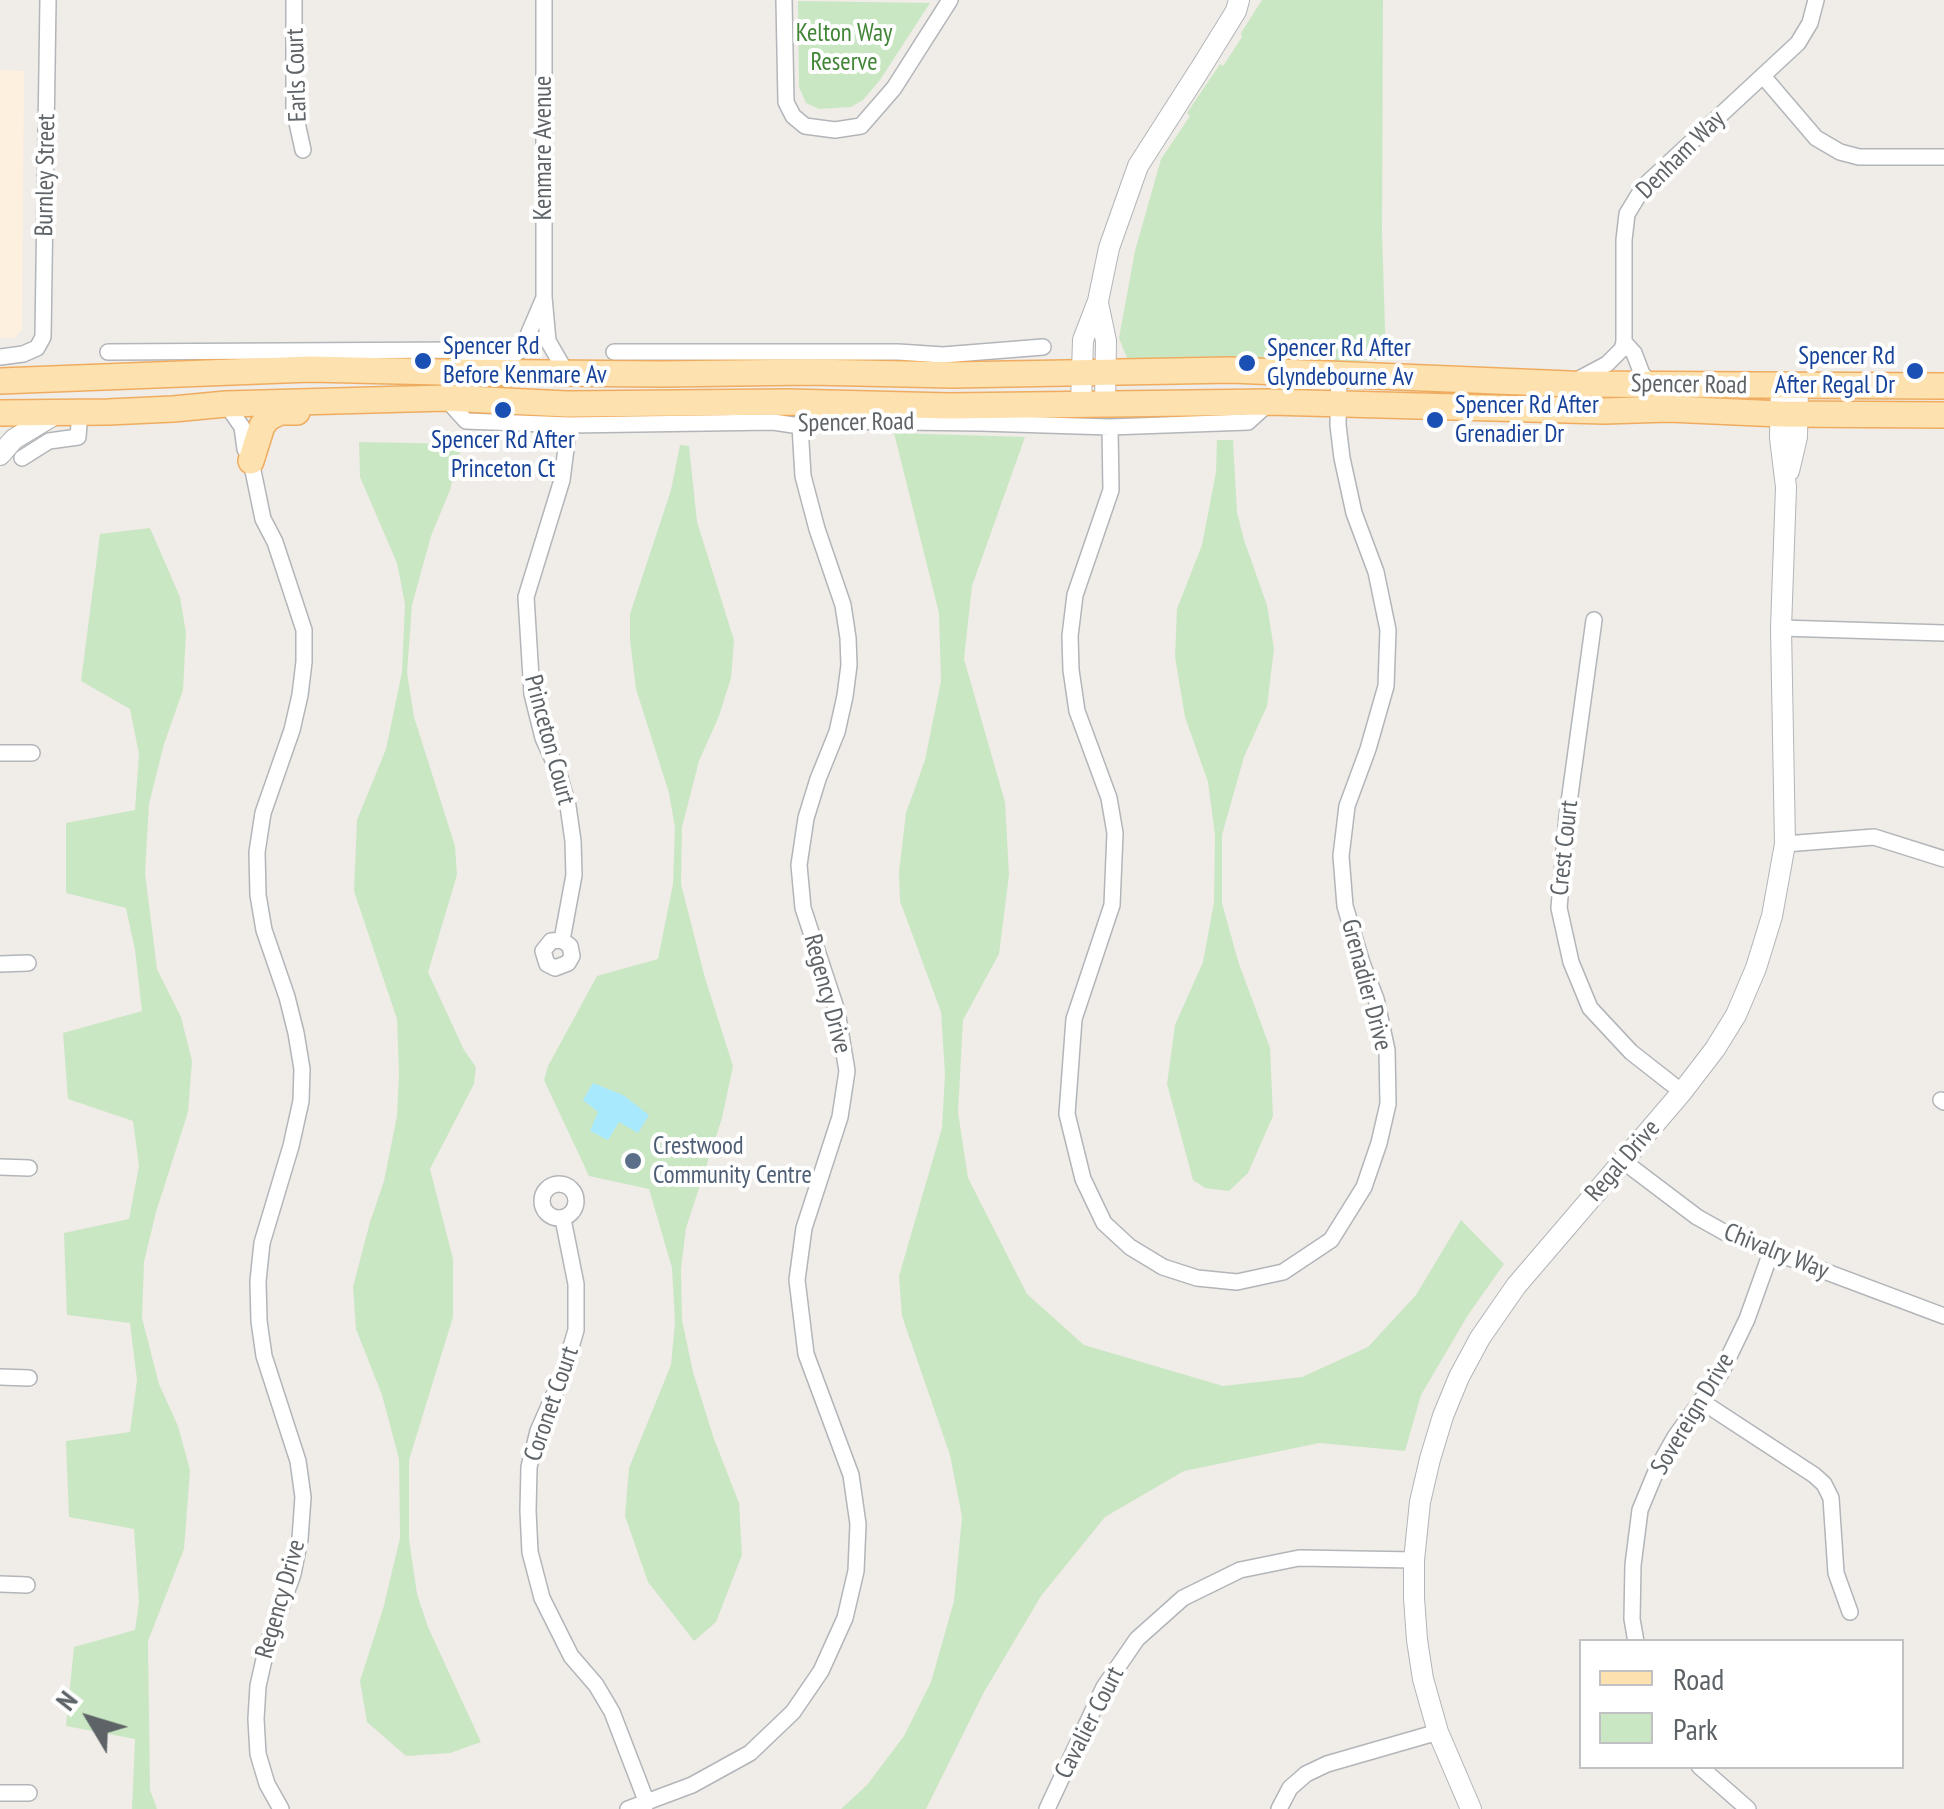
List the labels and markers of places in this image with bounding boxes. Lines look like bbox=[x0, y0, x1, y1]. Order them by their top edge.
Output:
place label: Spencer Rd Before Kenmare Av bbox=[443, 332, 607, 391]
place label: Spencer Rd After Glyndebourne Av bbox=[1267, 334, 1413, 393]
place label: Spencer Rd After Regal Dr bbox=[1775, 342, 1895, 401]
marker: Spencer Rd Before Kenmare Av bbox=[412, 350, 434, 372]
marker: Spencer Rd After Glyndebourne Av bbox=[1236, 352, 1258, 374]
marker: Spencer Rd After Regal Dr bbox=[1904, 360, 1926, 382]
place label: Spencer Rd After Grenadier Dr bbox=[1455, 391, 1599, 450]
marker: Spencer Rd After Princeton Ct bbox=[492, 399, 514, 421]
marker: Spencer Rd After Grenadier Dr bbox=[1424, 409, 1446, 431]
place label: Spencer Rd After Princeton Ct bbox=[431, 426, 575, 485]
place label: Crestwood Community Centre bbox=[653, 1132, 812, 1191]
marker: Crestwood Community Centre bbox=[622, 1150, 644, 1172]

